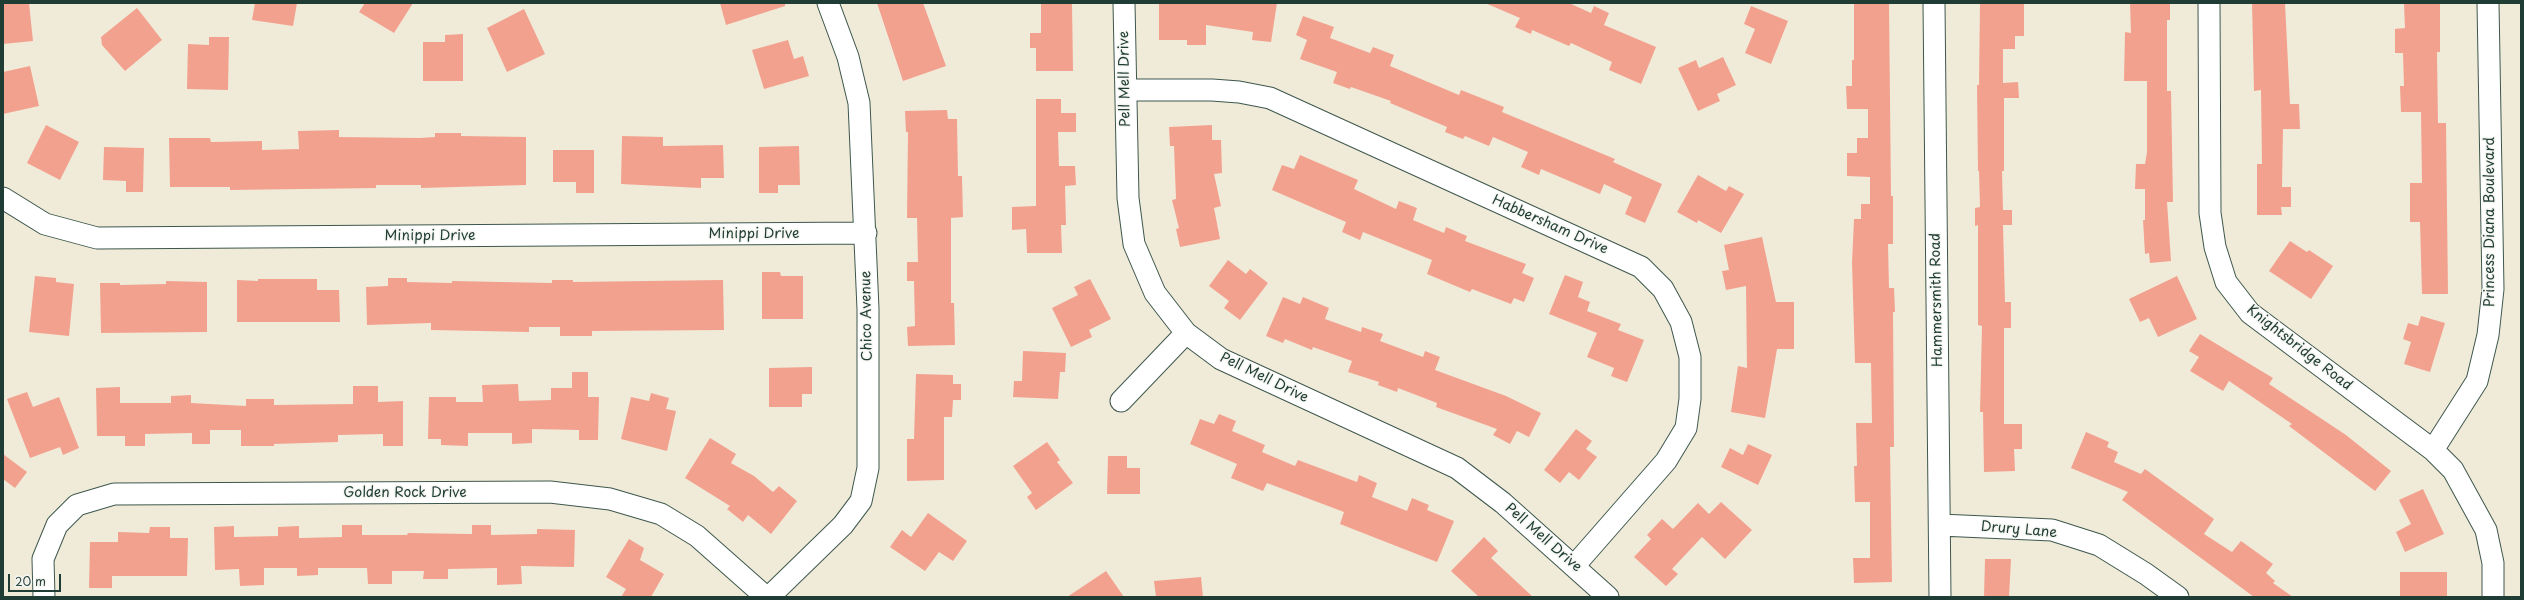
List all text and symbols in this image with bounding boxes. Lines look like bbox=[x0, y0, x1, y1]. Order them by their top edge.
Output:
street label: Pell Mell Drive bbox=[1116, 31, 1134, 127]
street label: Princess Diana Boulevard bbox=[2482, 137, 2498, 307]
street label: Habbersham Drive bbox=[1489, 192, 1611, 258]
street label: Minippi Drive bbox=[709, 226, 799, 242]
street label: Minippi Drive bbox=[385, 228, 475, 244]
street label: Hammersmith Road bbox=[1927, 233, 1947, 367]
street label: Chico Avenue bbox=[858, 271, 876, 361]
street label: Knightsbridge Road bbox=[2243, 302, 2355, 394]
street label: Pell Mell Drive bbox=[1217, 349, 1311, 407]
street label: Golden Rock Drive bbox=[343, 485, 467, 501]
street label: Pell Mell Drive bbox=[1501, 500, 1585, 576]
street label: Drury Lane bbox=[1980, 518, 2058, 542]
scale bar bbox=[10, 566, 63, 592]
text: 20 m bbox=[15, 572, 46, 590]

